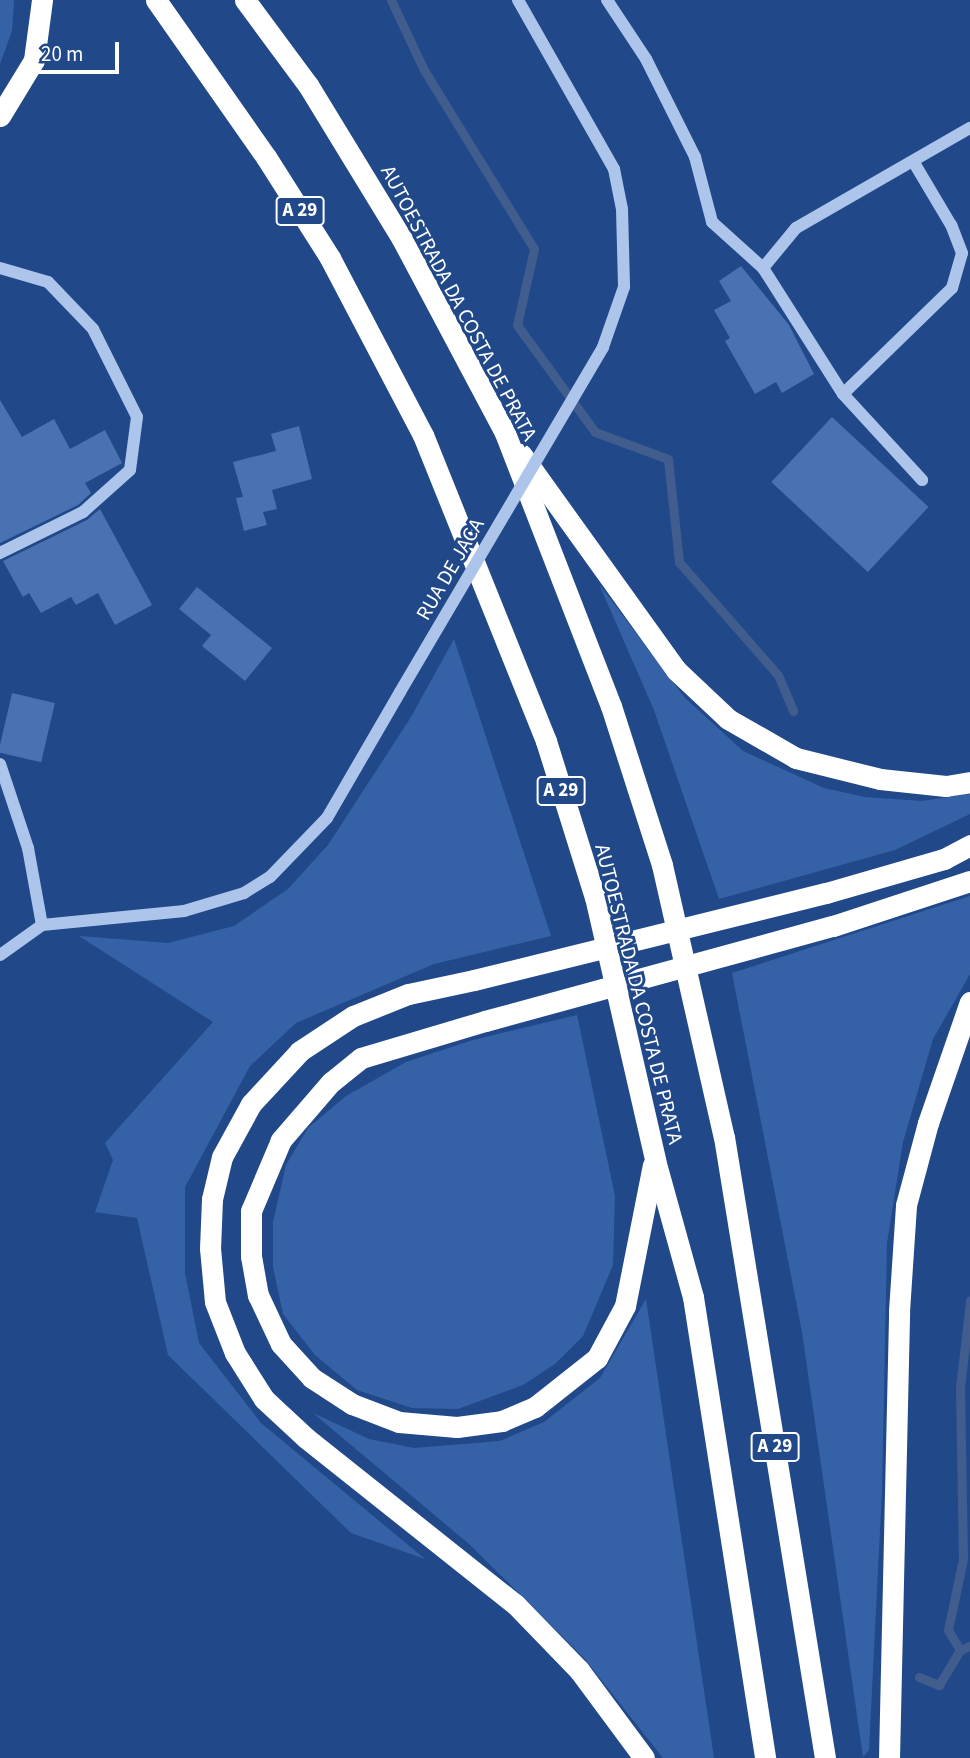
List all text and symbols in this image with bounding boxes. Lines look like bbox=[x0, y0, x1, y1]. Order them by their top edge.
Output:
scale bar bbox=[32, 28, 122, 72]
text: 20 m bbox=[41, 39, 83, 69]
street label: AUTOESTRADA DA COSTA DE PRATA bbox=[375, 161, 543, 445]
road number: A 29 bbox=[276, 196, 324, 226]
street label: RUA DE JACA bbox=[411, 514, 489, 624]
road number: A 29 bbox=[536, 776, 586, 806]
street label: AUTOESTRADA DA COSTA DE PRATA bbox=[589, 841, 689, 1147]
road number: A 29 bbox=[750, 1432, 800, 1462]

